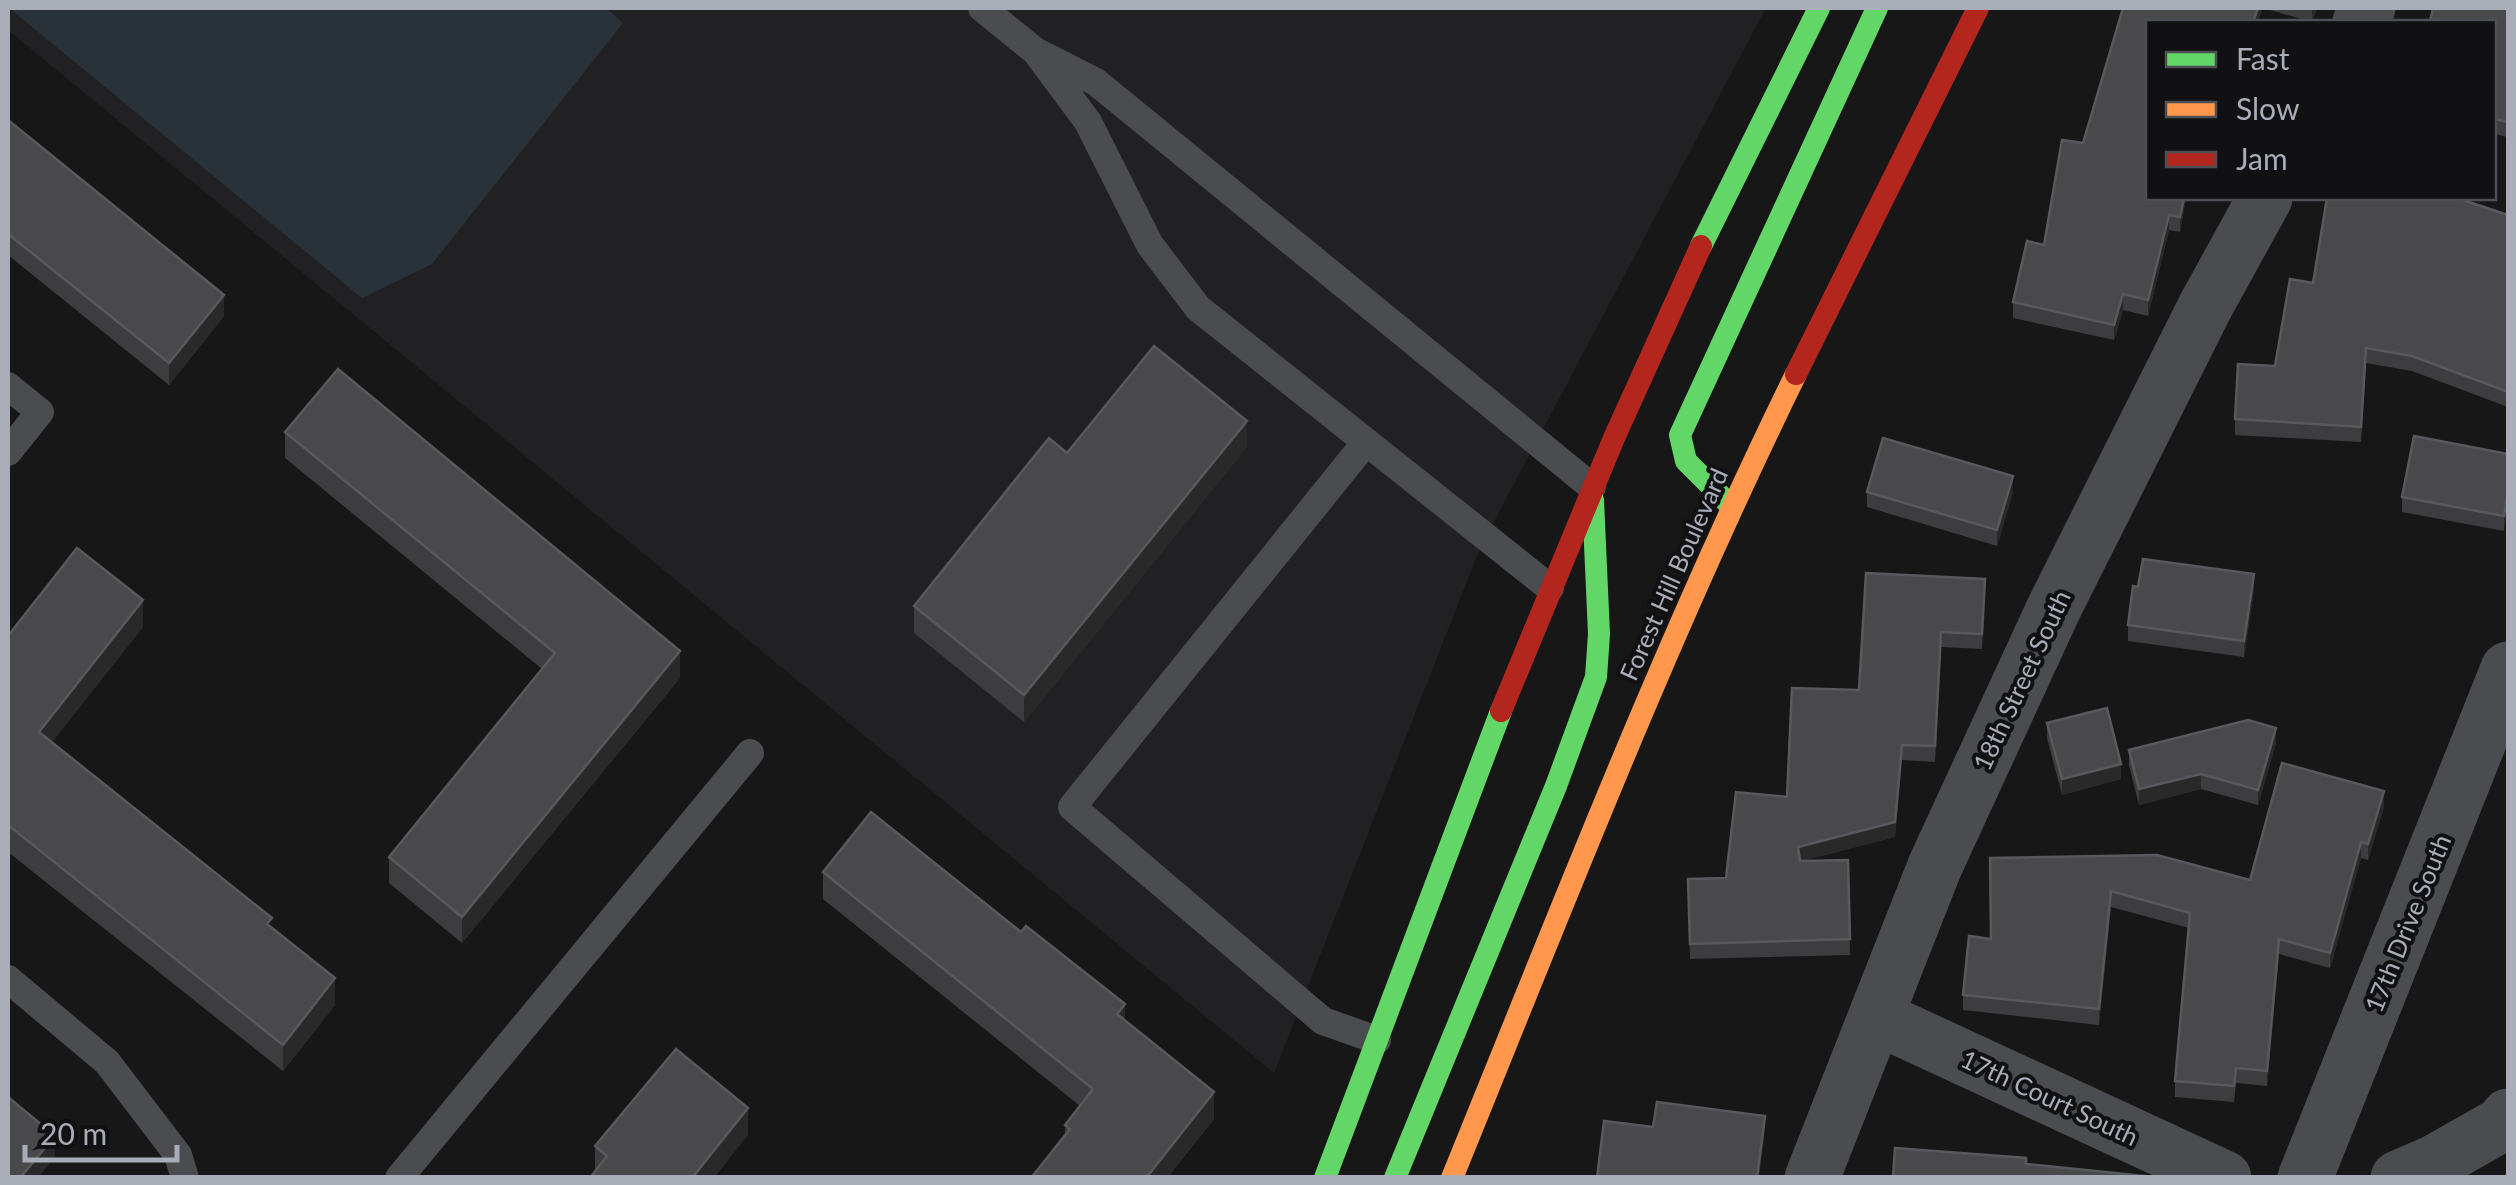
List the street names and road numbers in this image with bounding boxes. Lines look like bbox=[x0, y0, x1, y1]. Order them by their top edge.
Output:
street label: Forest Hill Boulevard bbox=[1613, 463, 1733, 685]
street label: 18th Street South bbox=[1966, 585, 2076, 775]
street label: 17th Drive South bbox=[2358, 830, 2456, 1016]
street label: 17th Court South bbox=[1957, 1043, 2143, 1151]

